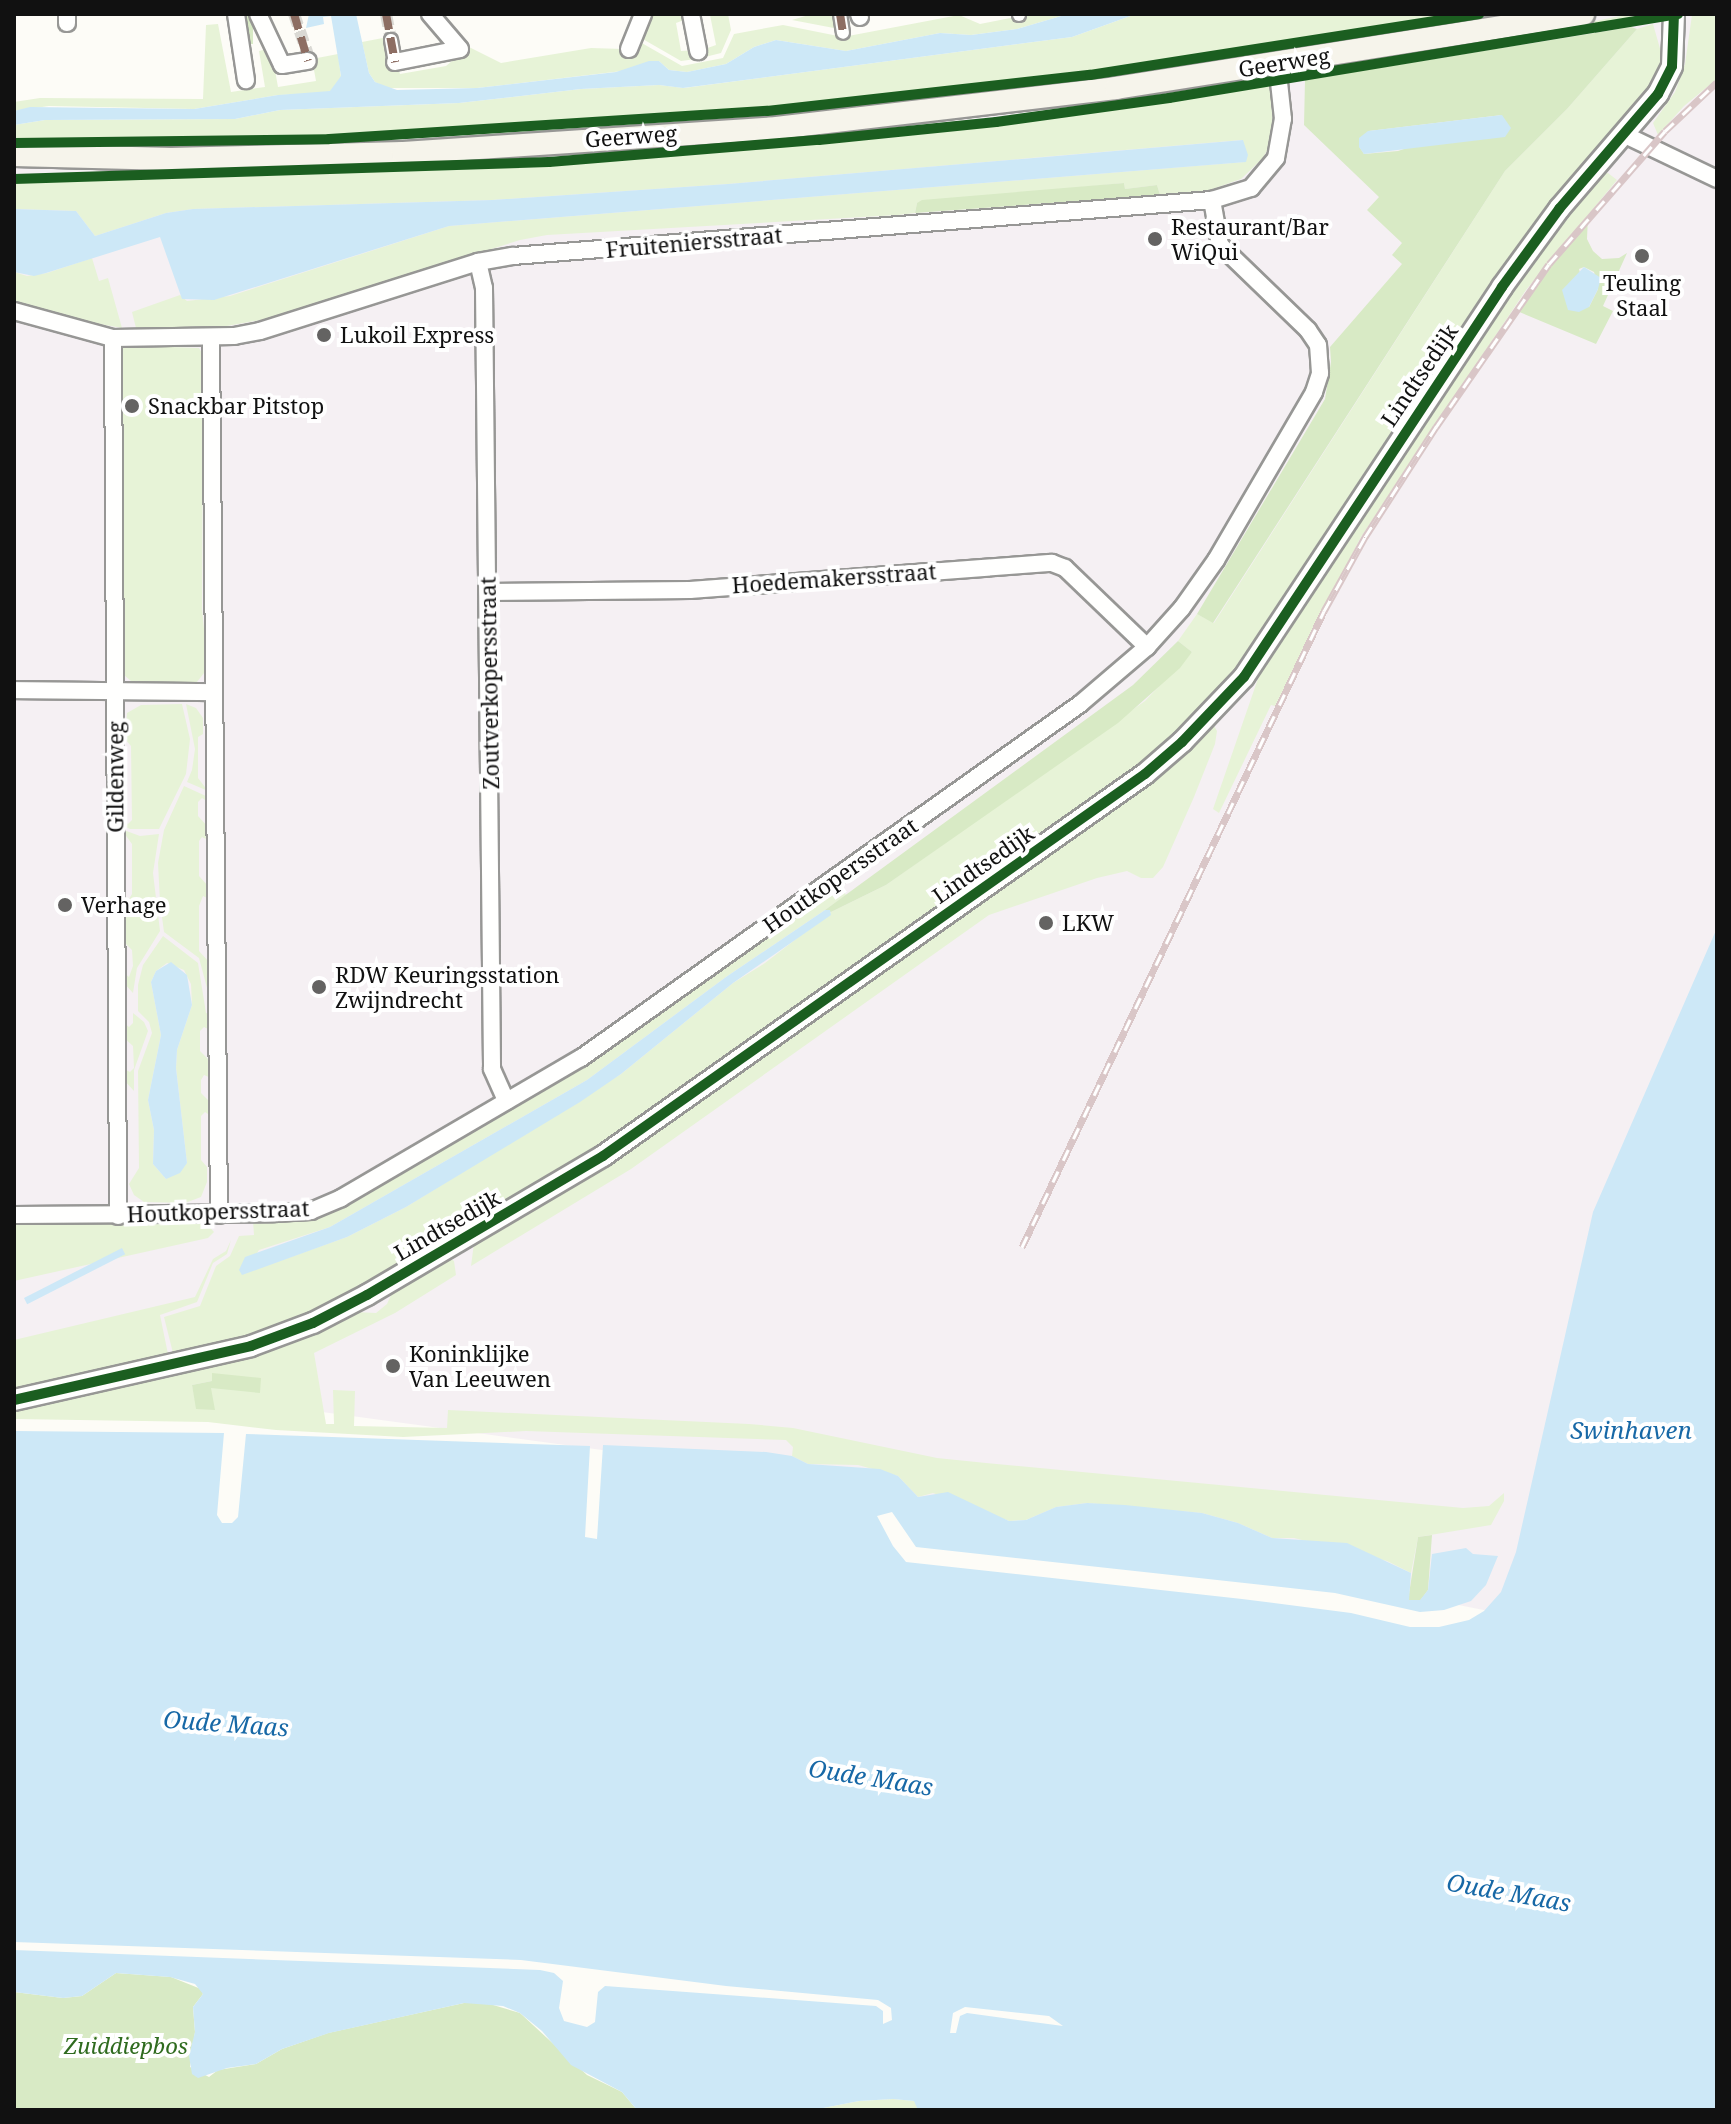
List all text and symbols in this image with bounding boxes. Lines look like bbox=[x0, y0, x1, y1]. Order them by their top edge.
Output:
street label: Geerweg bbox=[1236, 42, 1332, 82]
street label: Geerweg bbox=[584, 120, 678, 152]
place label: Restaurant/Bar WiQui bbox=[1171, 213, 1329, 264]
street label: Fruiteniersstraat bbox=[605, 221, 783, 263]
marker: Restaurant/Bar WiQui bbox=[1146, 230, 1164, 248]
marker: Teuling Staal bbox=[1633, 247, 1651, 265]
place label: Teuling Staal bbox=[1603, 269, 1681, 320]
street label: Lindtsedijk bbox=[1375, 319, 1463, 431]
place label: Lukoil Express bbox=[340, 322, 494, 348]
marker: Lukoil Express bbox=[315, 326, 333, 344]
place label: Snackbar Pitstop bbox=[148, 393, 324, 419]
marker: Snackbar Pitstop bbox=[123, 397, 141, 415]
street label: Hoedemakersstraat bbox=[731, 558, 937, 598]
street label: Zoutverkopersstraat bbox=[474, 576, 504, 790]
street label: Gildenweg bbox=[102, 721, 128, 833]
street label: Houtkopersstraat bbox=[758, 812, 922, 938]
street label: Lindtsedijk bbox=[927, 819, 1039, 909]
place label: Verhage bbox=[81, 892, 167, 918]
marker: Verhage bbox=[56, 896, 74, 914]
place label: LKW bbox=[1062, 910, 1114, 936]
marker: LKW bbox=[1037, 914, 1055, 932]
place label: RDW Keuringsstation Zwijndrecht bbox=[335, 961, 560, 1012]
marker: RDW Keuringsstation Zwijndrecht bbox=[310, 978, 328, 996]
street label: Lindtsedijk bbox=[389, 1184, 505, 1266]
street label: Houtkopersstraat bbox=[126, 1195, 310, 1227]
place label: Koninklijke Van Leeuwen bbox=[409, 1340, 551, 1392]
marker: Koninklijke Van Leeuwen bbox=[384, 1357, 402, 1375]
water label: Swinhaven bbox=[1570, 1416, 1692, 1444]
water label: Oude Maas bbox=[162, 1704, 290, 1742]
water label: Oude Maas bbox=[807, 1753, 935, 1801]
water label: Oude Maas bbox=[1445, 1867, 1573, 1917]
park label: Zuiddiepbos bbox=[64, 2033, 188, 2059]

